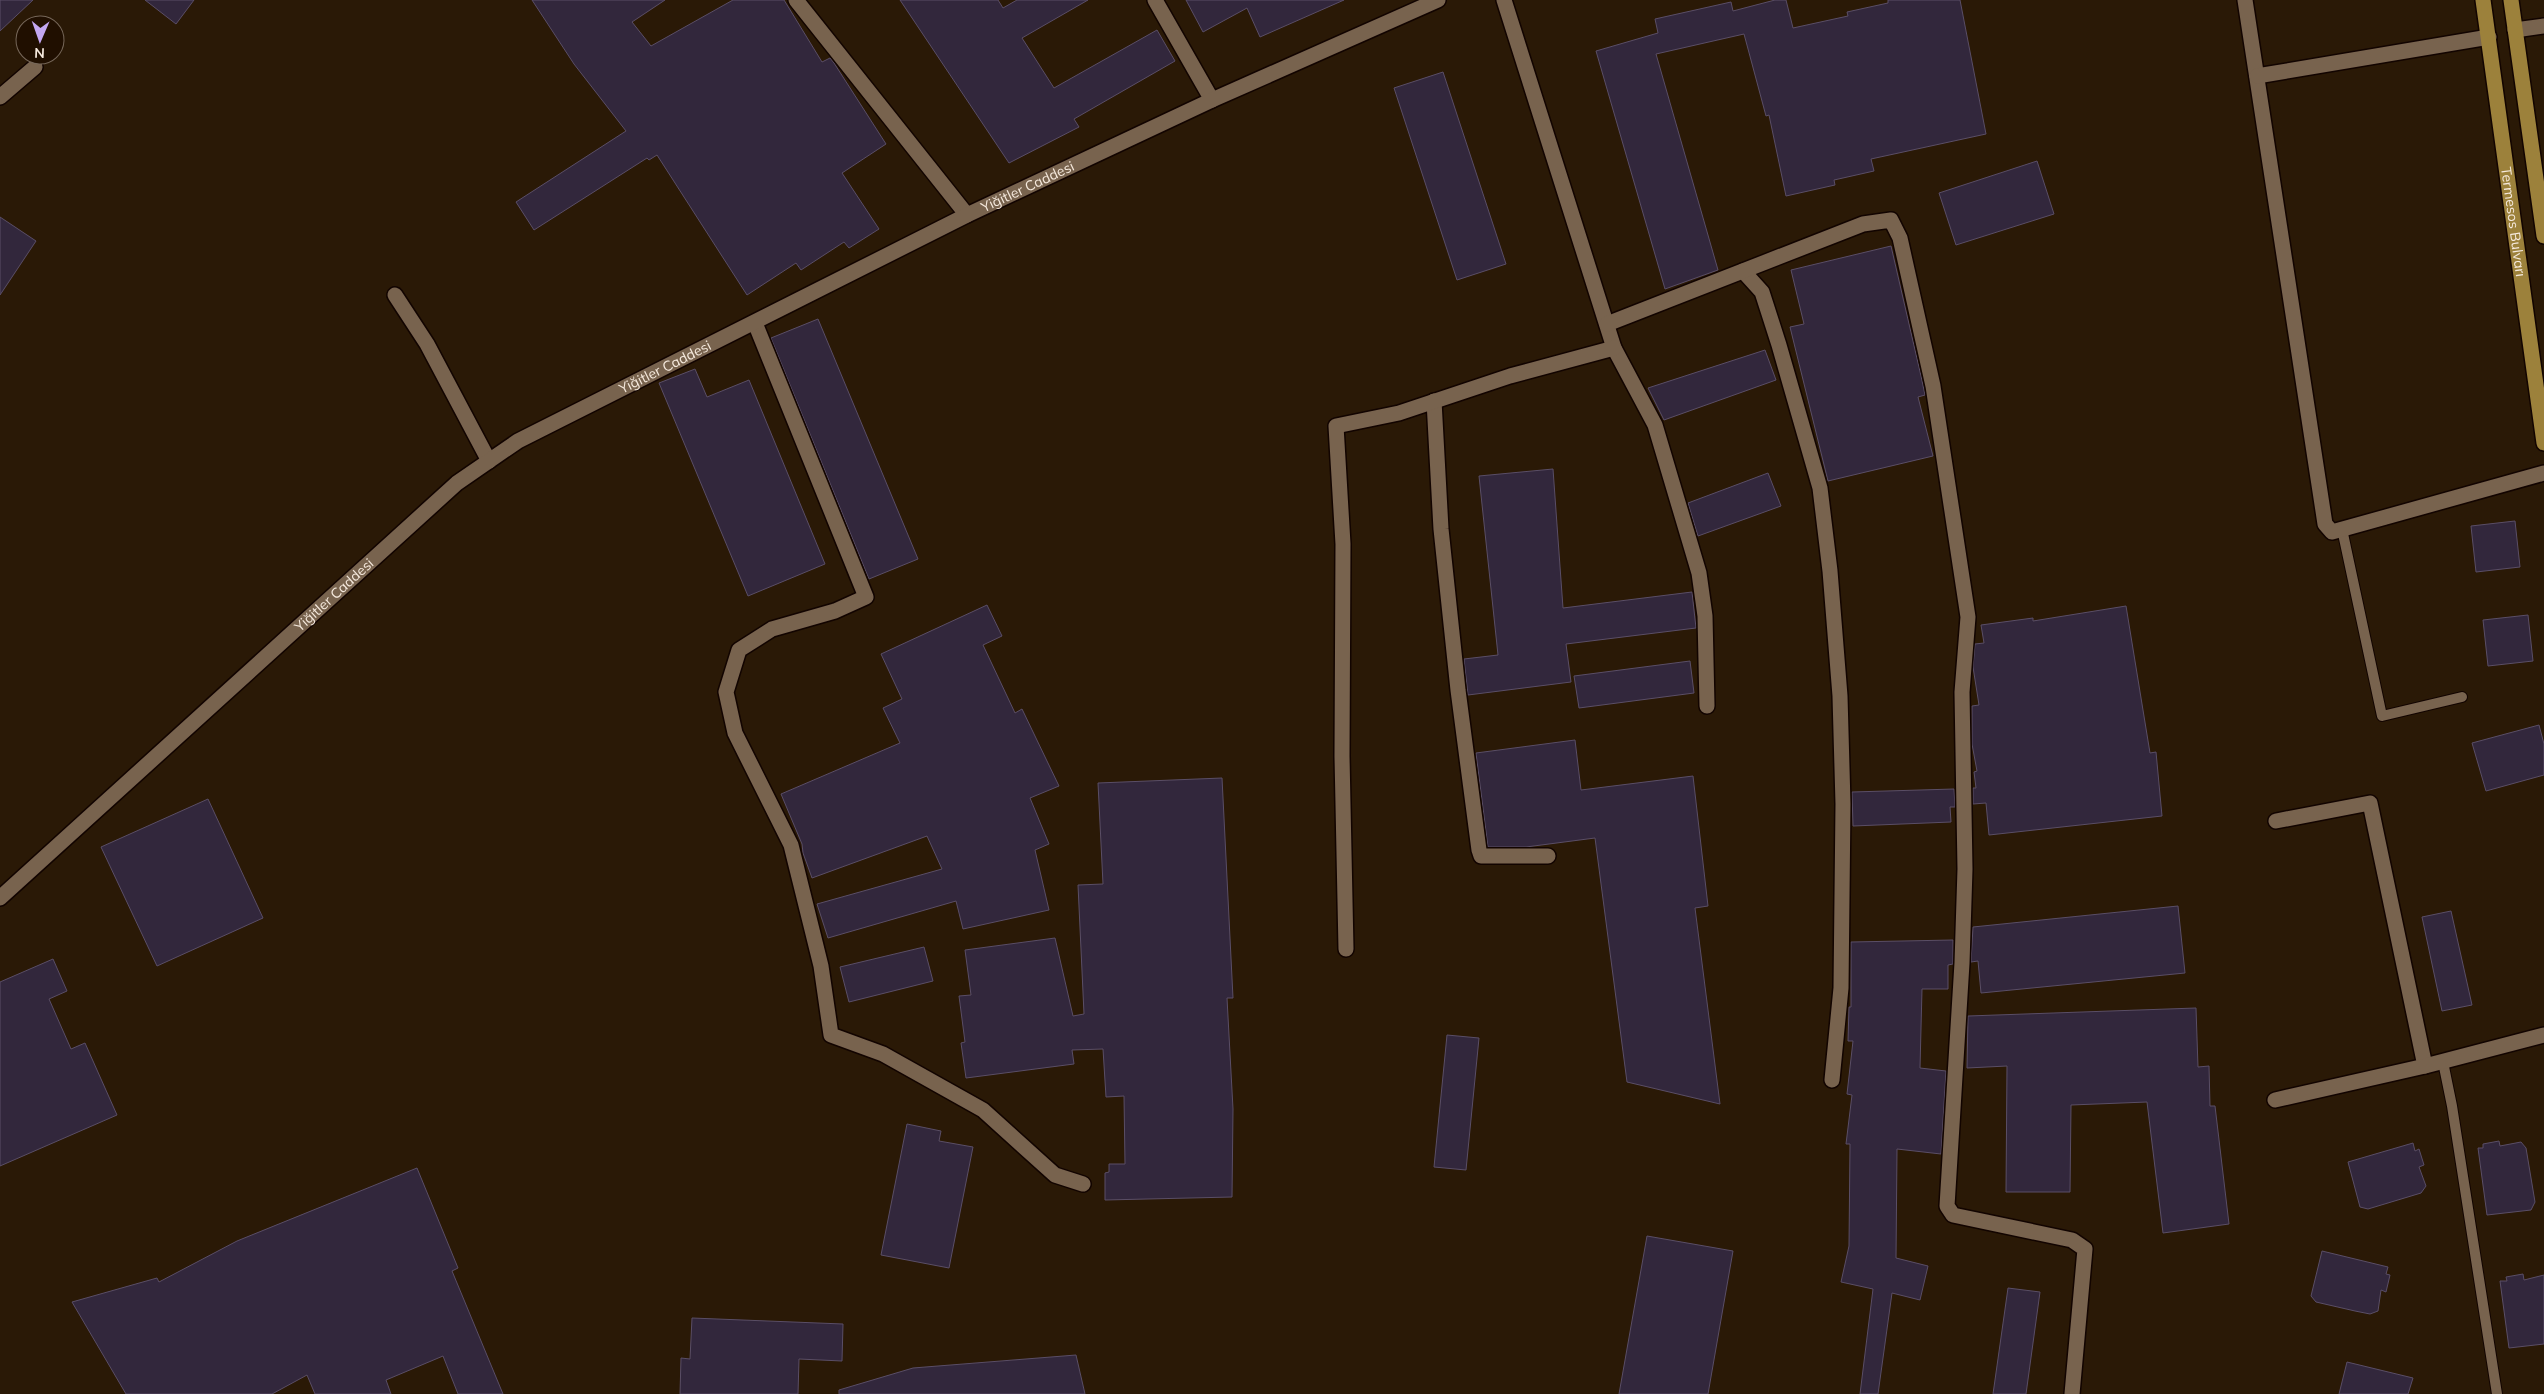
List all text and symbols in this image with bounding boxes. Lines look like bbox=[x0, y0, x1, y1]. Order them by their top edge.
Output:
north arrow bbox=[15, 15, 65, 65]
text: N bbox=[34, 44, 45, 62]
street label: Yiğitler Caddesi bbox=[977, 157, 1077, 217]
street label: Termesos Bulvarı bbox=[2497, 166, 2530, 278]
street label: Yiğitler Caddesi bbox=[615, 336, 714, 398]
street label: Yiğitler Caddesi bbox=[290, 554, 377, 636]

